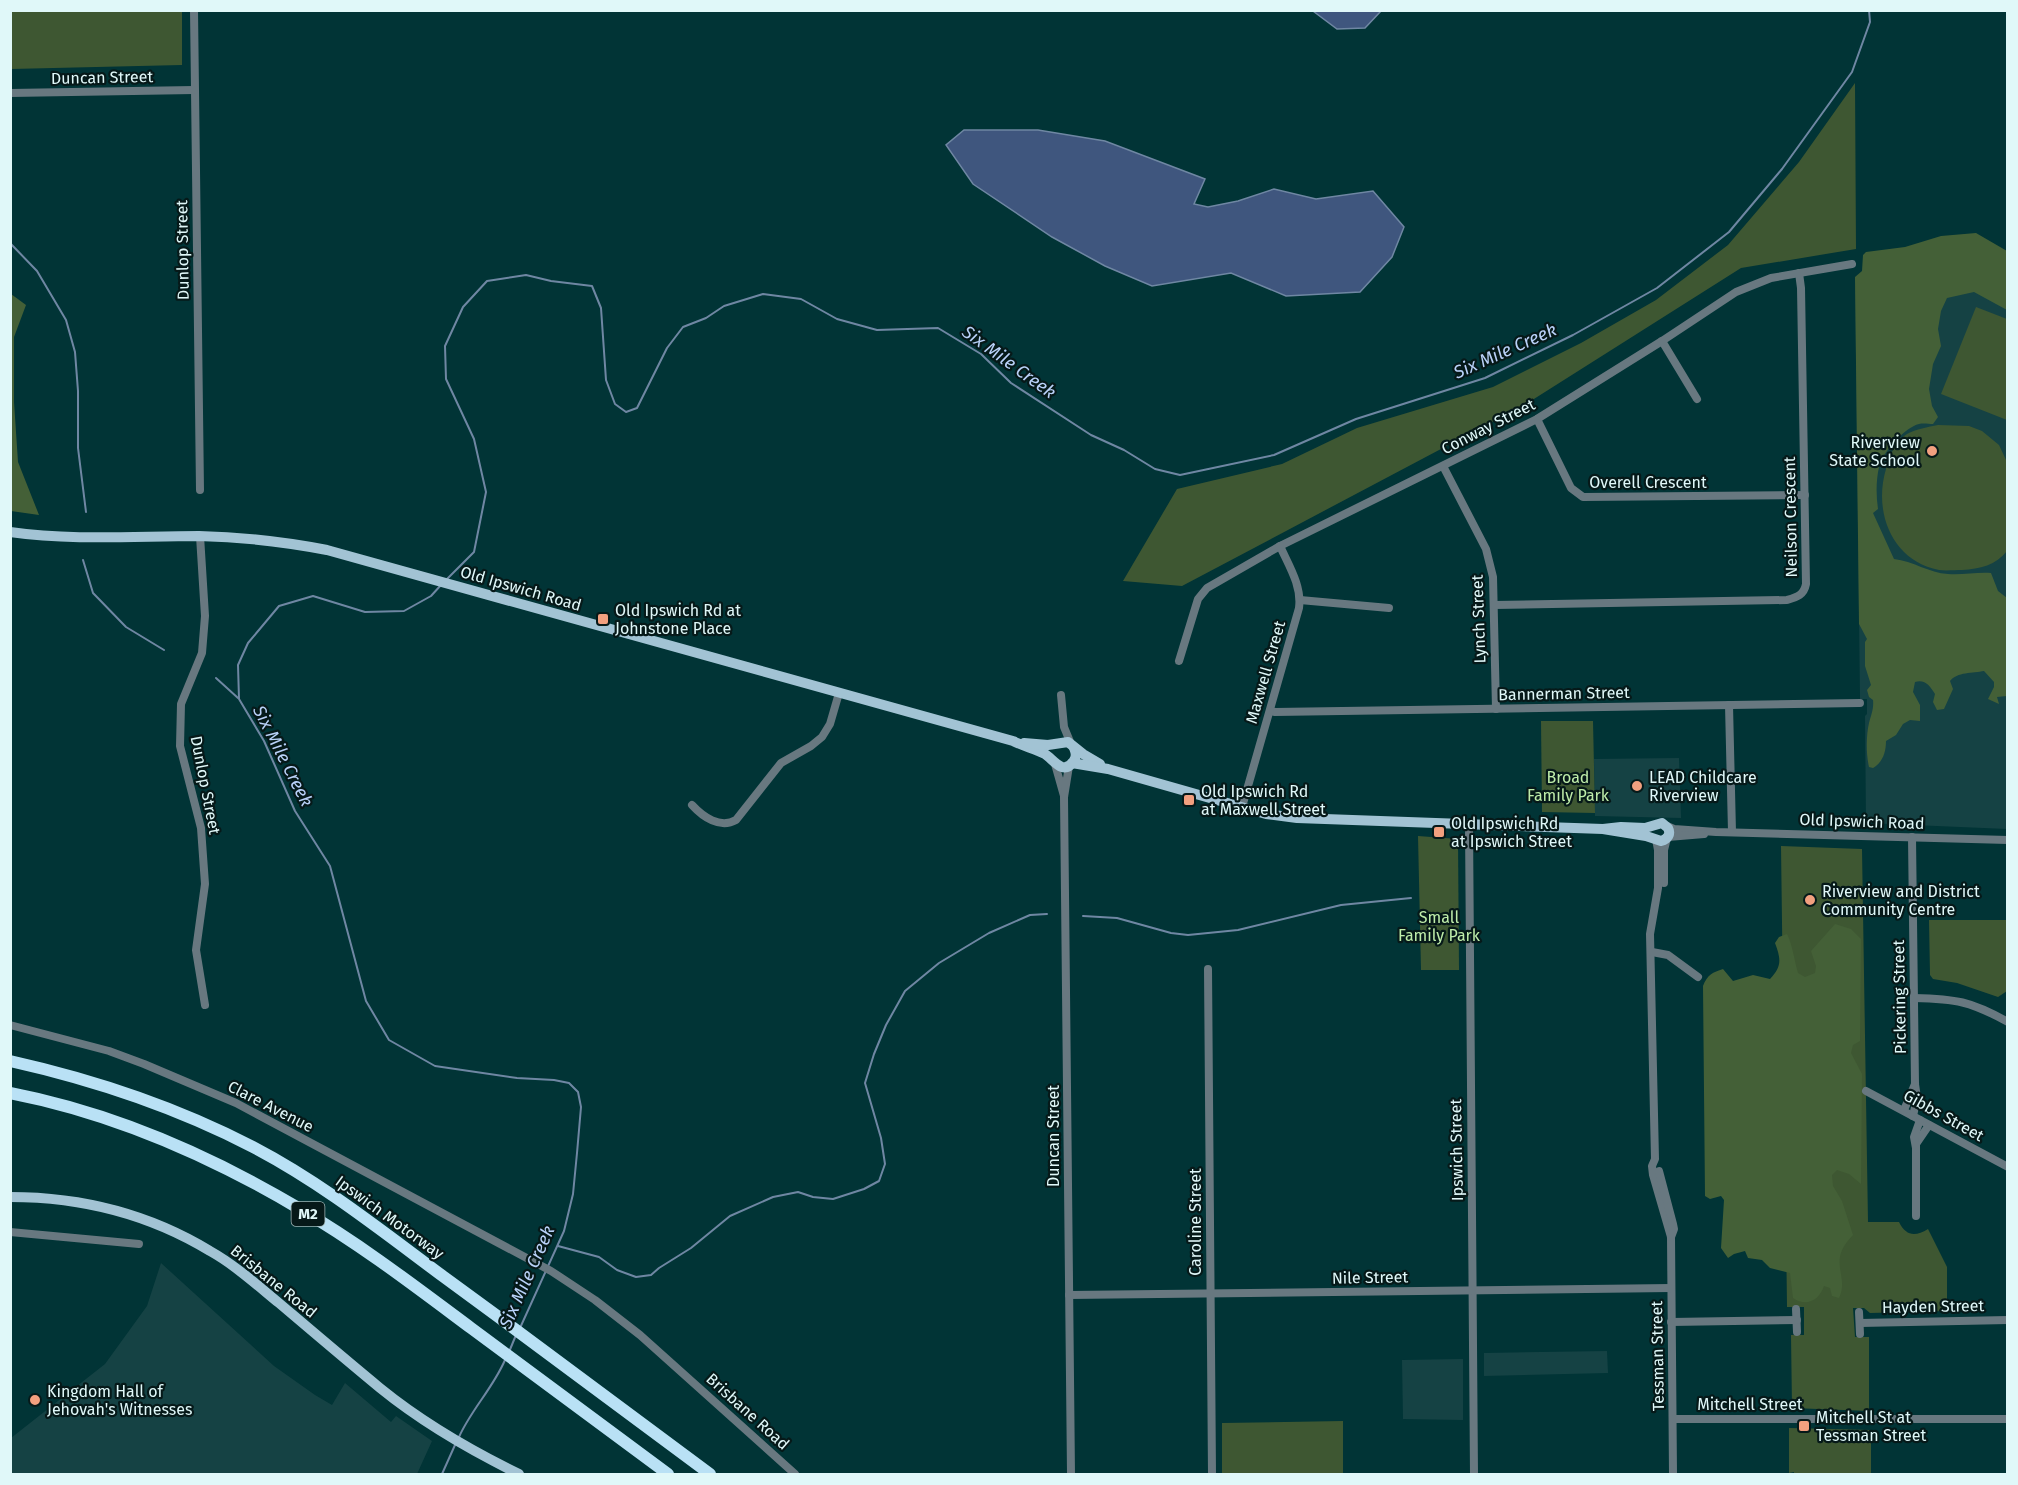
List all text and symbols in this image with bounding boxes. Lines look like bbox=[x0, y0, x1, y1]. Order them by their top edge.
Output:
street label: Duncan Street bbox=[51, 67, 153, 88]
street label: Dunlop Street bbox=[172, 200, 193, 300]
water label: Six Mile Creek bbox=[1449, 318, 1560, 384]
water label: Six Mile Creek bbox=[957, 320, 1060, 403]
street label: Conway Street bbox=[1438, 395, 1538, 458]
place label: Riverview State School bbox=[1829, 433, 1921, 470]
marker: Riverview State School bbox=[1925, 444, 1939, 458]
street label: Neilson Crescent bbox=[1780, 456, 1801, 578]
street label: Overell Crescent bbox=[1589, 473, 1707, 492]
street label: Old Ipswich Road bbox=[458, 562, 584, 615]
street label: Lynch Street bbox=[1467, 574, 1490, 664]
place label: Old Ipswich Rd at Johnstone Place bbox=[615, 601, 741, 638]
marker: Old Ipswich Rd at Johnstone Place bbox=[596, 612, 610, 626]
street label: Maxwell Street bbox=[1242, 618, 1289, 726]
street label: Bannerman Street bbox=[1498, 683, 1630, 704]
water label: Six Mile Creek bbox=[248, 701, 318, 810]
street label: Dunlop Street bbox=[187, 734, 224, 836]
park label: Broad Family Park bbox=[1527, 768, 1610, 805]
place label: LEAD Childcare Riverview bbox=[1649, 768, 1757, 805]
marker: LEAD Childcare Riverview bbox=[1630, 779, 1644, 793]
place label: Old Ipswich Rd at Maxwell Street bbox=[1201, 782, 1326, 819]
marker: Old Ipswich Rd at Maxwell Street bbox=[1182, 793, 1196, 807]
street label: Old Ipswich Road bbox=[1799, 810, 1925, 833]
place label: Old Ipswich Rd at Ipswich Street bbox=[1451, 814, 1572, 851]
marker: Old Ipswich Rd at Ipswich Street bbox=[1432, 825, 1446, 839]
place label: Riverview and District Community Centre bbox=[1822, 882, 1980, 919]
marker: Riverview and District Community Centre bbox=[1803, 893, 1817, 907]
park label: Small Family Park bbox=[1398, 908, 1481, 945]
street label: Pickering Street bbox=[1889, 939, 1910, 1054]
street label: Clare Avenue bbox=[225, 1077, 317, 1136]
street label: Duncan Street bbox=[1044, 1085, 1063, 1187]
street label: Gibbs Street bbox=[1900, 1086, 1987, 1145]
street label: Ipswich Street bbox=[1446, 1098, 1467, 1201]
street label: Caroline Street bbox=[1186, 1168, 1205, 1276]
street label: Ipswich Motorway bbox=[332, 1172, 448, 1263]
road number: M2 bbox=[292, 1202, 324, 1226]
water label: Six Mile Creek bbox=[494, 1222, 560, 1333]
street label: Brisbane Road bbox=[227, 1241, 321, 1322]
street label: Nile Street bbox=[1332, 1267, 1409, 1288]
street label: Hayden Street bbox=[1882, 1296, 1985, 1317]
street label: Tessman Street bbox=[1647, 1300, 1668, 1411]
street label: Brisbane Road bbox=[702, 1369, 793, 1454]
place label: Kingdom Hall of Jehovah's Witnesses bbox=[47, 1382, 192, 1419]
marker: Kingdom Hall of Jehovah's Witnesses bbox=[28, 1393, 42, 1407]
street label: Mitchell Street bbox=[1697, 1395, 1803, 1414]
place label: Mitchell St at Tessman Street bbox=[1816, 1408, 1927, 1445]
marker: Mitchell St at Tessman Street bbox=[1797, 1419, 1811, 1433]

